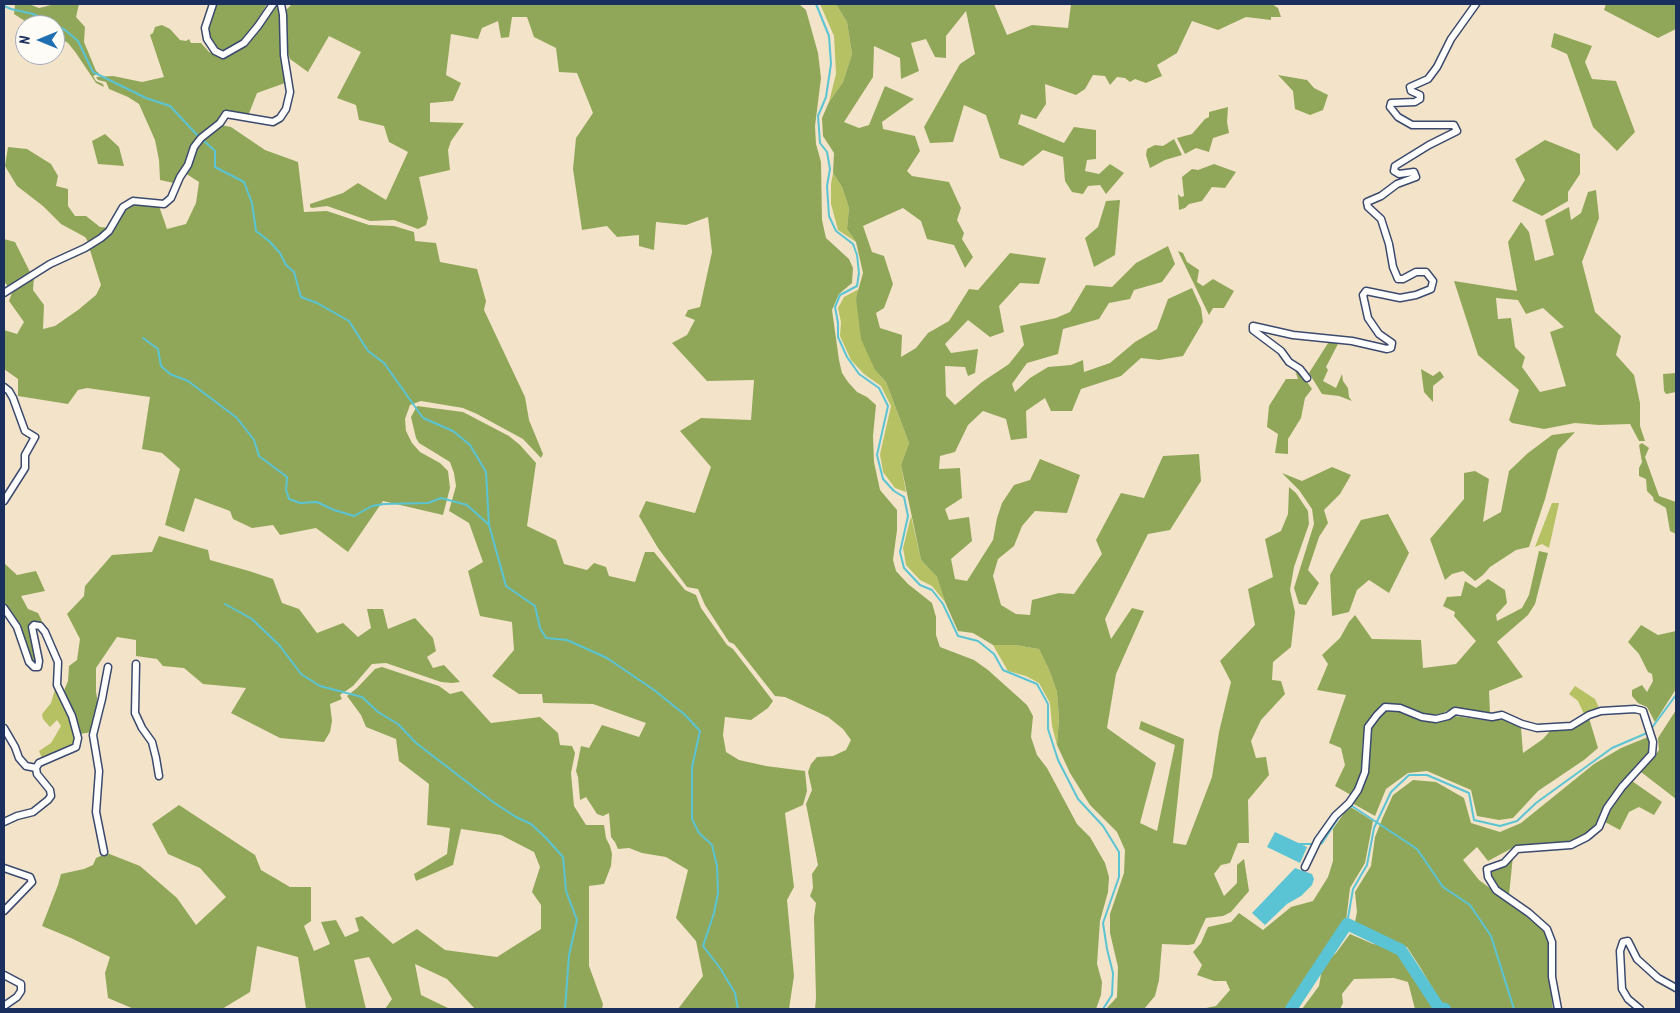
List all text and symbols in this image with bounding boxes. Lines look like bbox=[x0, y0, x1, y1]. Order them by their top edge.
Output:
north arrow bbox=[15, 15, 65, 65]
text: N bbox=[15, 36, 37, 44]

